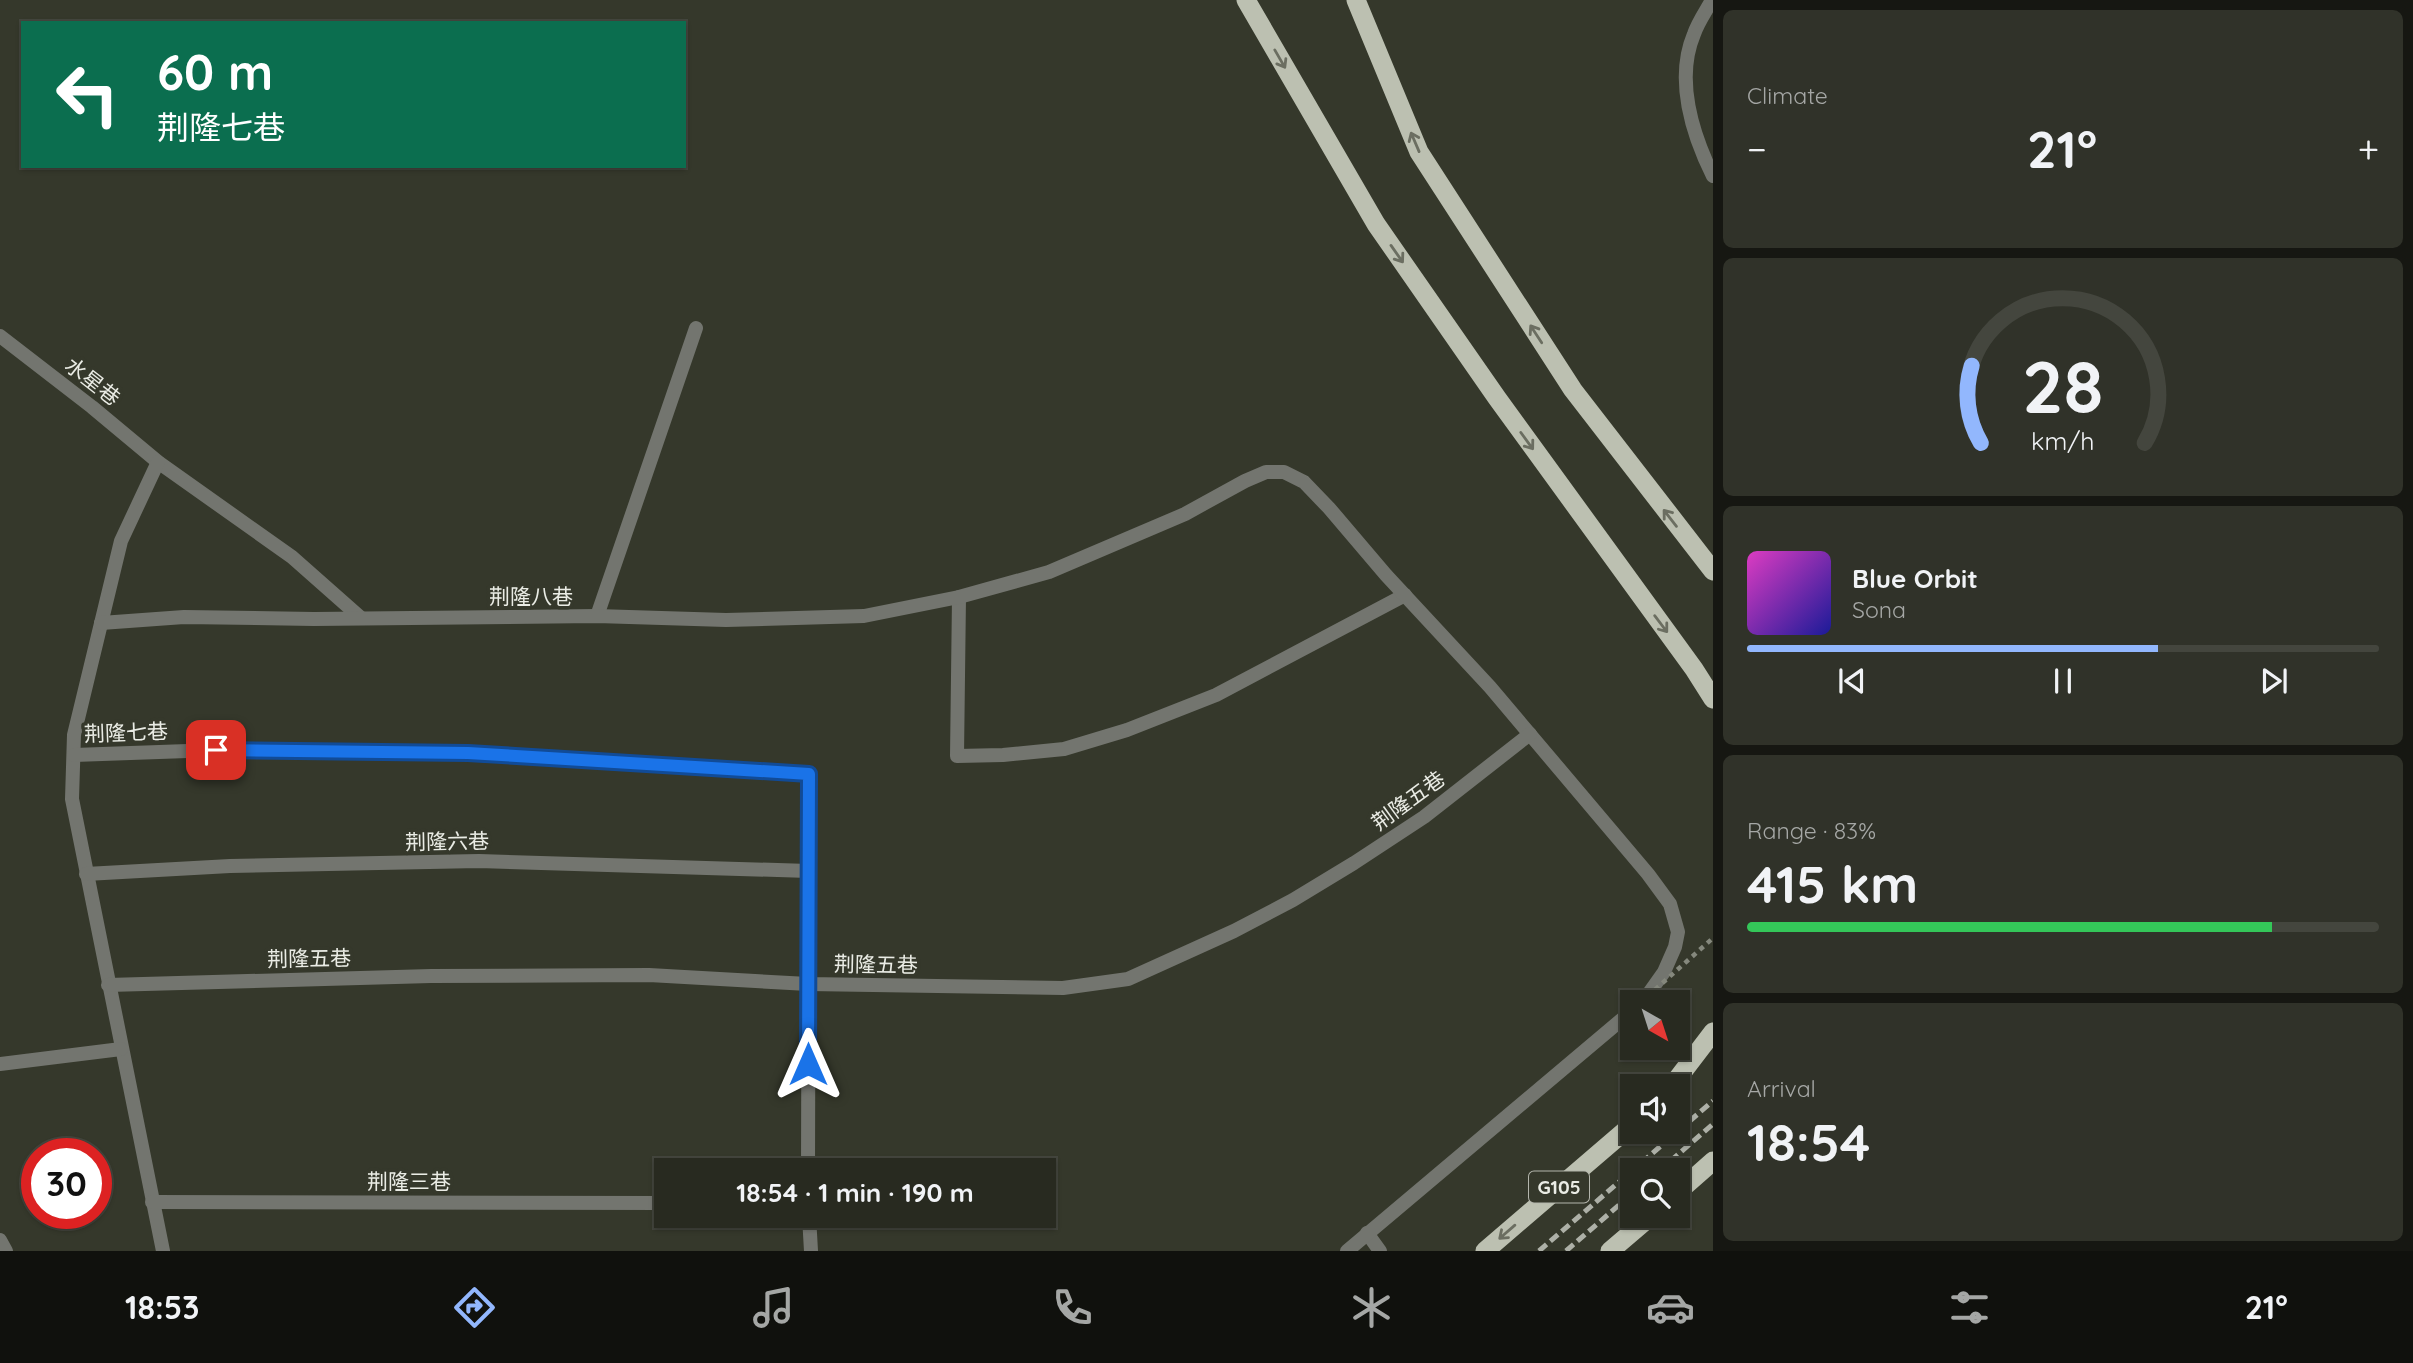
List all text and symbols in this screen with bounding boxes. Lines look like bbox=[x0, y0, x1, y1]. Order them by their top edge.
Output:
text: 60 m bbox=[157, 41, 273, 102]
one-way arrow bbox=[1274, 48, 1287, 69]
icon: left bbox=[42, 49, 133, 140]
text: Climate bbox=[1747, 81, 1828, 110]
text: 荆隆七巷 bbox=[157, 107, 285, 147]
text: 21° bbox=[2027, 116, 2097, 181]
text: − bbox=[1747, 125, 1767, 173]
text: + bbox=[2358, 125, 2379, 173]
one-way arrow bbox=[1408, 132, 1421, 153]
one-way arrow bbox=[1390, 244, 1404, 263]
one-way arrow bbox=[1529, 325, 1544, 344]
text: 28 bbox=[2022, 341, 2104, 432]
street label: 水星巷 bbox=[60, 351, 126, 411]
text: km/h bbox=[2031, 425, 2095, 456]
one-way arrow bbox=[1519, 431, 1534, 450]
one-way arrow bbox=[1663, 509, 1678, 527]
text: Blue Orbit bbox=[1852, 562, 1978, 595]
street label: 荆隆八巷 bbox=[489, 583, 573, 609]
text: Sona bbox=[1852, 595, 1906, 624]
one-way arrow bbox=[1654, 615, 1669, 633]
icon: previous bbox=[1833, 662, 1871, 700]
icon: pause bbox=[2044, 662, 2082, 700]
icon: next bbox=[2255, 662, 2293, 700]
street label: 荆隆七巷 bbox=[84, 718, 168, 746]
pin bbox=[186, 720, 246, 780]
icon: arrive bbox=[197, 731, 235, 769]
street label: 荆隆五巷 bbox=[1366, 765, 1450, 835]
text: Range · 83% bbox=[1747, 816, 1876, 845]
street label: 荆隆六巷 bbox=[405, 827, 489, 855]
text: 415 km bbox=[1747, 851, 1918, 916]
street label: 荆隆五巷 bbox=[267, 944, 351, 972]
street label: 荆隆五巷 bbox=[834, 950, 918, 978]
north arrow bbox=[1620, 990, 1690, 1060]
map controls bbox=[1620, 990, 1690, 1228]
position arrow bbox=[771, 1027, 845, 1101]
button: sound bbox=[1620, 1074, 1690, 1144]
text: Arrival bbox=[1747, 1074, 1816, 1103]
text: 18:54 bbox=[1747, 1109, 1870, 1174]
speed limit sign: 30 bbox=[21, 1138, 112, 1229]
button: search bbox=[1620, 1158, 1690, 1228]
street label: 荆隆三巷 bbox=[367, 1168, 451, 1194]
road number: G105 bbox=[1529, 1172, 1589, 1203]
text: 18:54 · 1 min · 190 m bbox=[736, 1176, 974, 1209]
one-way arrow bbox=[1498, 1224, 1516, 1240]
icon: directions bbox=[450, 1283, 499, 1332]
icon: music bbox=[749, 1283, 798, 1332]
icon: phone bbox=[1048, 1283, 1097, 1332]
icon: climate bbox=[1347, 1283, 1396, 1332]
icon: car bbox=[1646, 1283, 1695, 1332]
icon: filters bbox=[1945, 1283, 1994, 1332]
text: 18:53 bbox=[125, 1287, 199, 1327]
text: 21° bbox=[2245, 1287, 2288, 1327]

